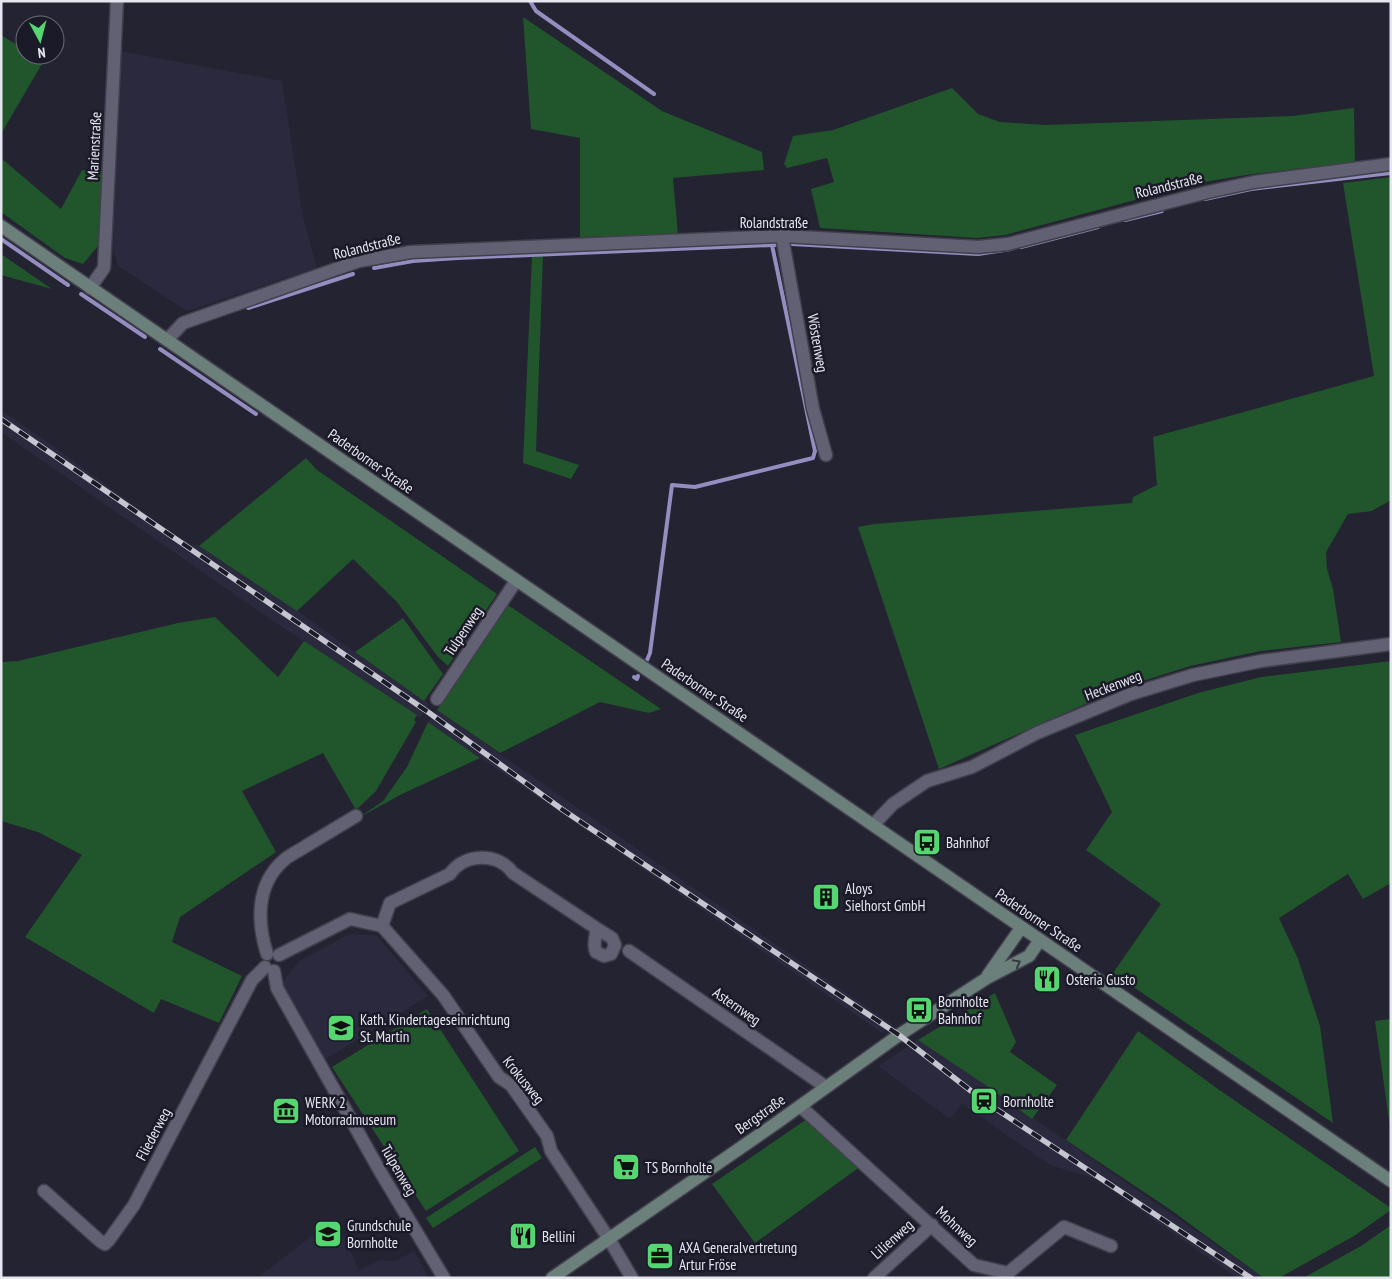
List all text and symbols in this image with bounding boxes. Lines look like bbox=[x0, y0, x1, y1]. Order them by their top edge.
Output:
north arrow bbox=[15, 15, 65, 65]
text: N bbox=[37, 44, 46, 62]
street label: Marienstraße bbox=[83, 111, 105, 181]
street label: Rolandstraße bbox=[1133, 167, 1205, 203]
street label: Rolandstraße bbox=[740, 213, 808, 232]
street label: Rolandstraße bbox=[331, 228, 403, 264]
street label: Wöstenweg bbox=[803, 312, 833, 374]
street label: Paderborner Straße bbox=[324, 424, 418, 498]
street label: Tulpenweg bbox=[439, 602, 487, 660]
street label: Paderborner Straße bbox=[658, 654, 752, 726]
street label: Heckenweg bbox=[1082, 666, 1144, 704]
bus stop icon: Bahnhof bbox=[912, 827, 942, 857]
place label: Bahnhof bbox=[946, 833, 990, 852]
place label: Aloys Sielhorst GmbH bbox=[845, 879, 926, 915]
building icon: Aloys Sielhorst GmbH bbox=[811, 882, 841, 912]
street label: Paderborner Straße bbox=[992, 884, 1086, 956]
one-way arrow bbox=[1011, 959, 1020, 969]
restaurant icon: Osteria Gusto bbox=[1032, 964, 1062, 994]
place label: Osteria Gusto bbox=[1066, 970, 1136, 989]
street label: Asternweg bbox=[709, 983, 765, 1029]
place label: Bornholte Bahnhof bbox=[938, 992, 989, 1028]
bus stop icon: Bornholte Bahnhof bbox=[904, 995, 934, 1025]
place label: Kath. Kindertageseinrichtung St. Martin bbox=[360, 1010, 510, 1046]
school or university icon: Kath. Kindertageseinrichtung St. Martin bbox=[326, 1013, 356, 1043]
street label: Krokusweg bbox=[499, 1052, 549, 1108]
station icon: Bornholte bbox=[969, 1086, 999, 1116]
street label: Bergstraße bbox=[731, 1090, 789, 1138]
place label: Bornholte bbox=[1003, 1092, 1054, 1111]
place label: WERK 2 Motorradmuseum bbox=[305, 1093, 396, 1129]
museum icon: WERK 2 Motorradmuseum bbox=[271, 1096, 301, 1126]
street label: Fliederweg bbox=[131, 1104, 175, 1164]
street label: Tulpenweg bbox=[377, 1141, 421, 1199]
supermarket icon: TS Bornholte bbox=[611, 1152, 641, 1182]
place label: TS Bornholte bbox=[645, 1158, 712, 1177]
street label: Mohnweg bbox=[932, 1202, 982, 1250]
street label: Lilienweg bbox=[867, 1215, 917, 1263]
place label: Grundschule Bornholte bbox=[347, 1216, 411, 1252]
school or university icon: Grundschule Bornholte bbox=[313, 1219, 343, 1249]
restaurant icon: Bellini bbox=[508, 1221, 538, 1251]
place label: Bellini bbox=[542, 1227, 575, 1246]
place label: AXA Generalvertretung Artur Fröse bbox=[679, 1238, 797, 1274]
office icon: AXA Generalvertretung Artur Fröse bbox=[645, 1241, 675, 1271]

